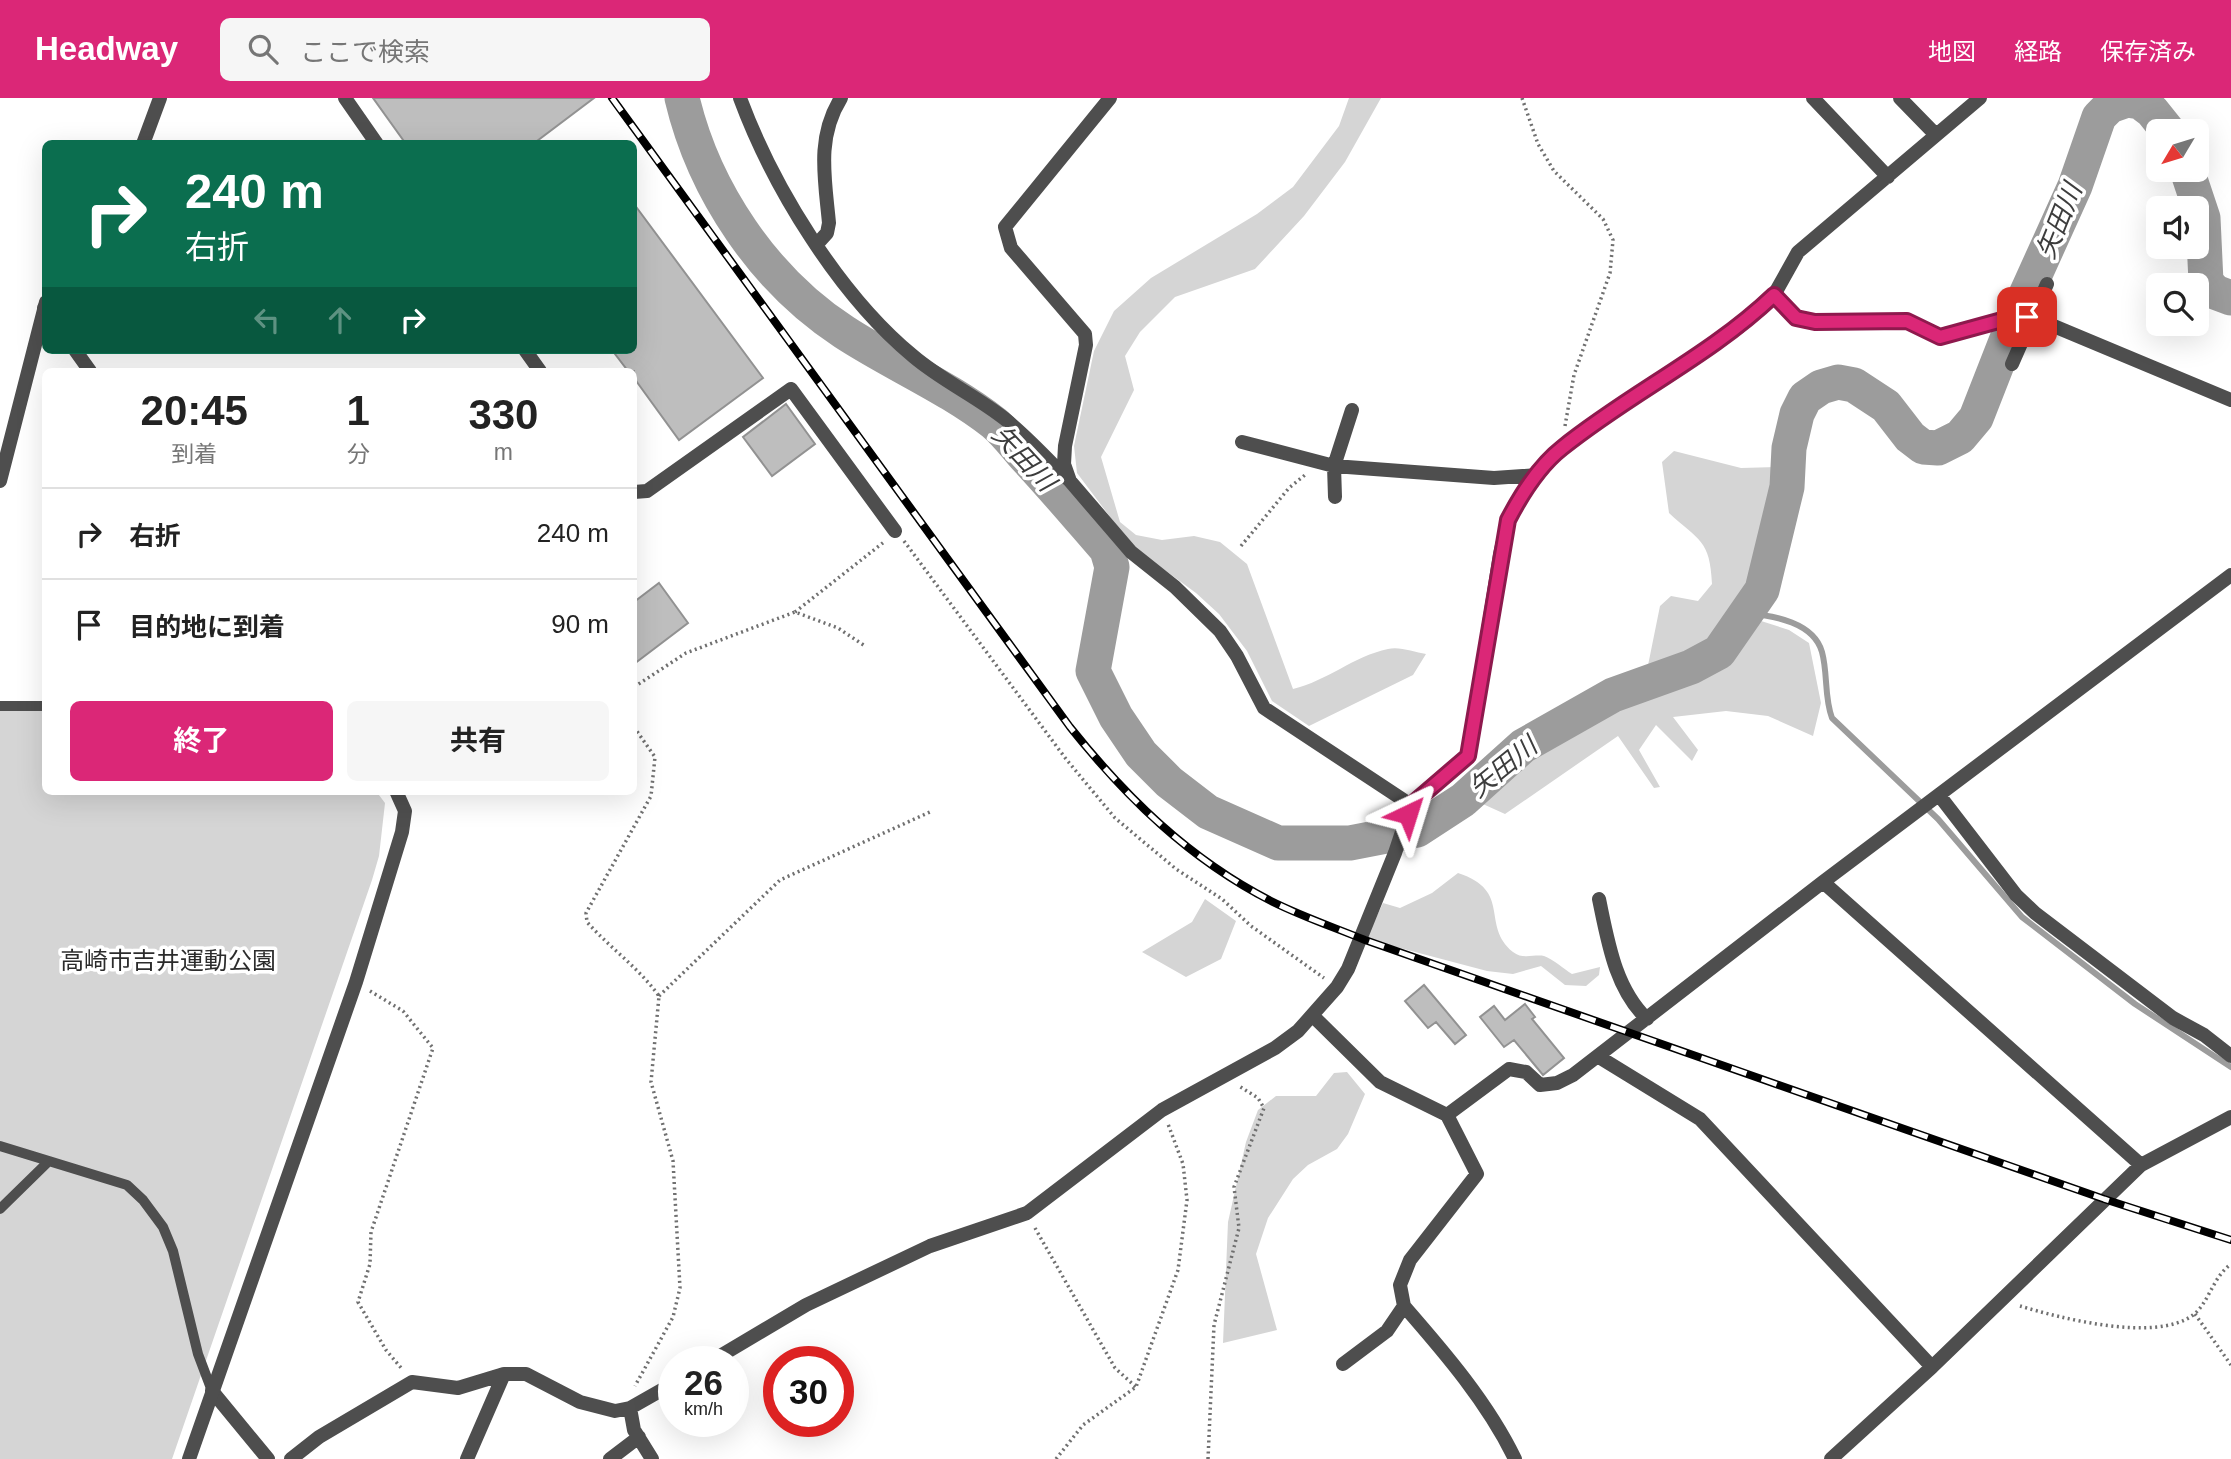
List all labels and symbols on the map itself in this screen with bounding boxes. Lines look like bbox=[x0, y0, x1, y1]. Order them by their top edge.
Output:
north arrow bbox=[2146, 119, 2208, 182]
water label: 矢田川 bbox=[2030, 176, 2089, 263]
pin bbox=[1997, 287, 2057, 347]
water label: 矢田川 bbox=[986, 419, 1064, 499]
water label: 矢田川 bbox=[1463, 729, 1545, 803]
position arrow bbox=[1371, 777, 1445, 851]
park label: 高崎市吉井運動公園 bbox=[60, 947, 276, 974]
speed limit sign: 30 bbox=[763, 1346, 854, 1437]

